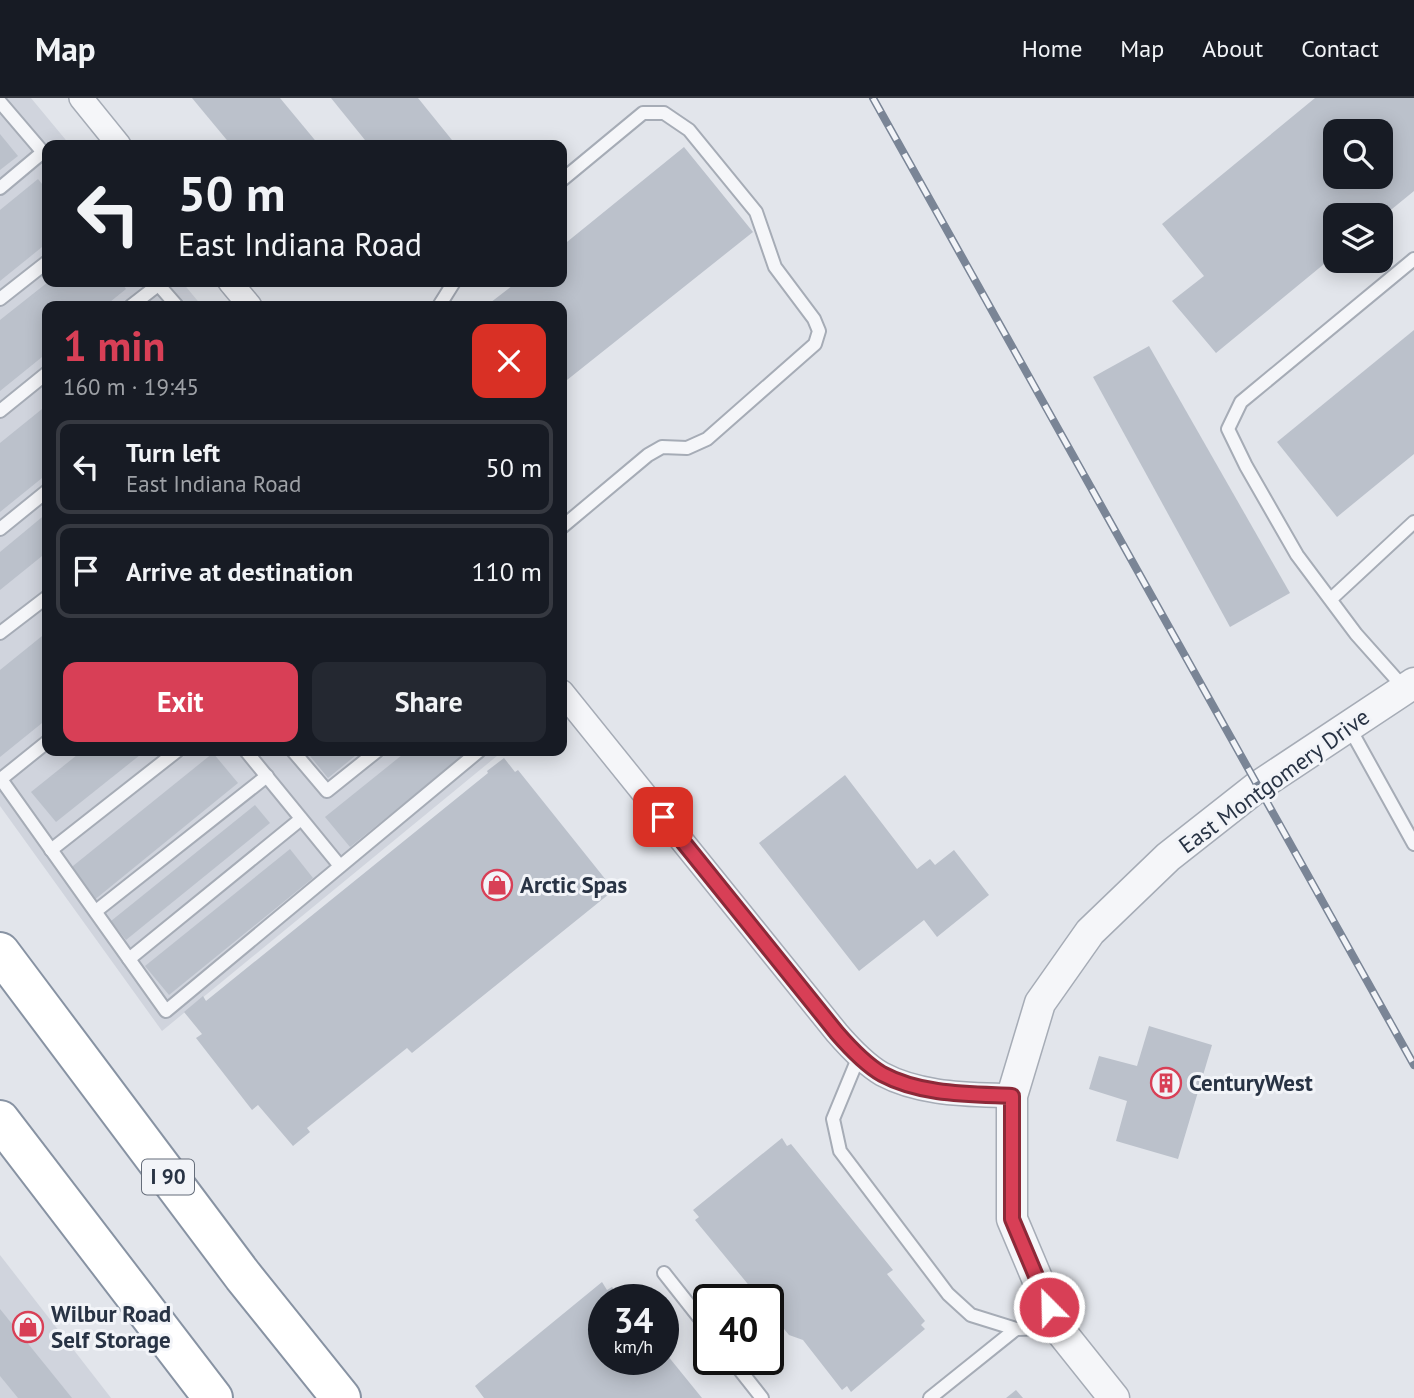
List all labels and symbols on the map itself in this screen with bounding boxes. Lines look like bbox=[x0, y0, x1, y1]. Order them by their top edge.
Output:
street label: East Montgomery Drive bbox=[1173, 702, 1375, 859]
pin bbox=[633, 787, 693, 847]
shop icon: Arctic Spas bbox=[480, 868, 514, 902]
place label: Arctic Spas bbox=[520, 870, 627, 899]
building icon: CenturyWest bbox=[1149, 1066, 1183, 1100]
place label: CenturyWest bbox=[1189, 1068, 1313, 1097]
road number: I 90 bbox=[142, 1160, 194, 1194]
position arrow bbox=[1012, 1270, 1086, 1344]
speed limit sign: 40 bbox=[693, 1284, 784, 1375]
place label: Wilbur Road Self Storage bbox=[51, 1299, 171, 1354]
shop icon: Wilbur Road Self Storage bbox=[11, 1310, 45, 1344]

